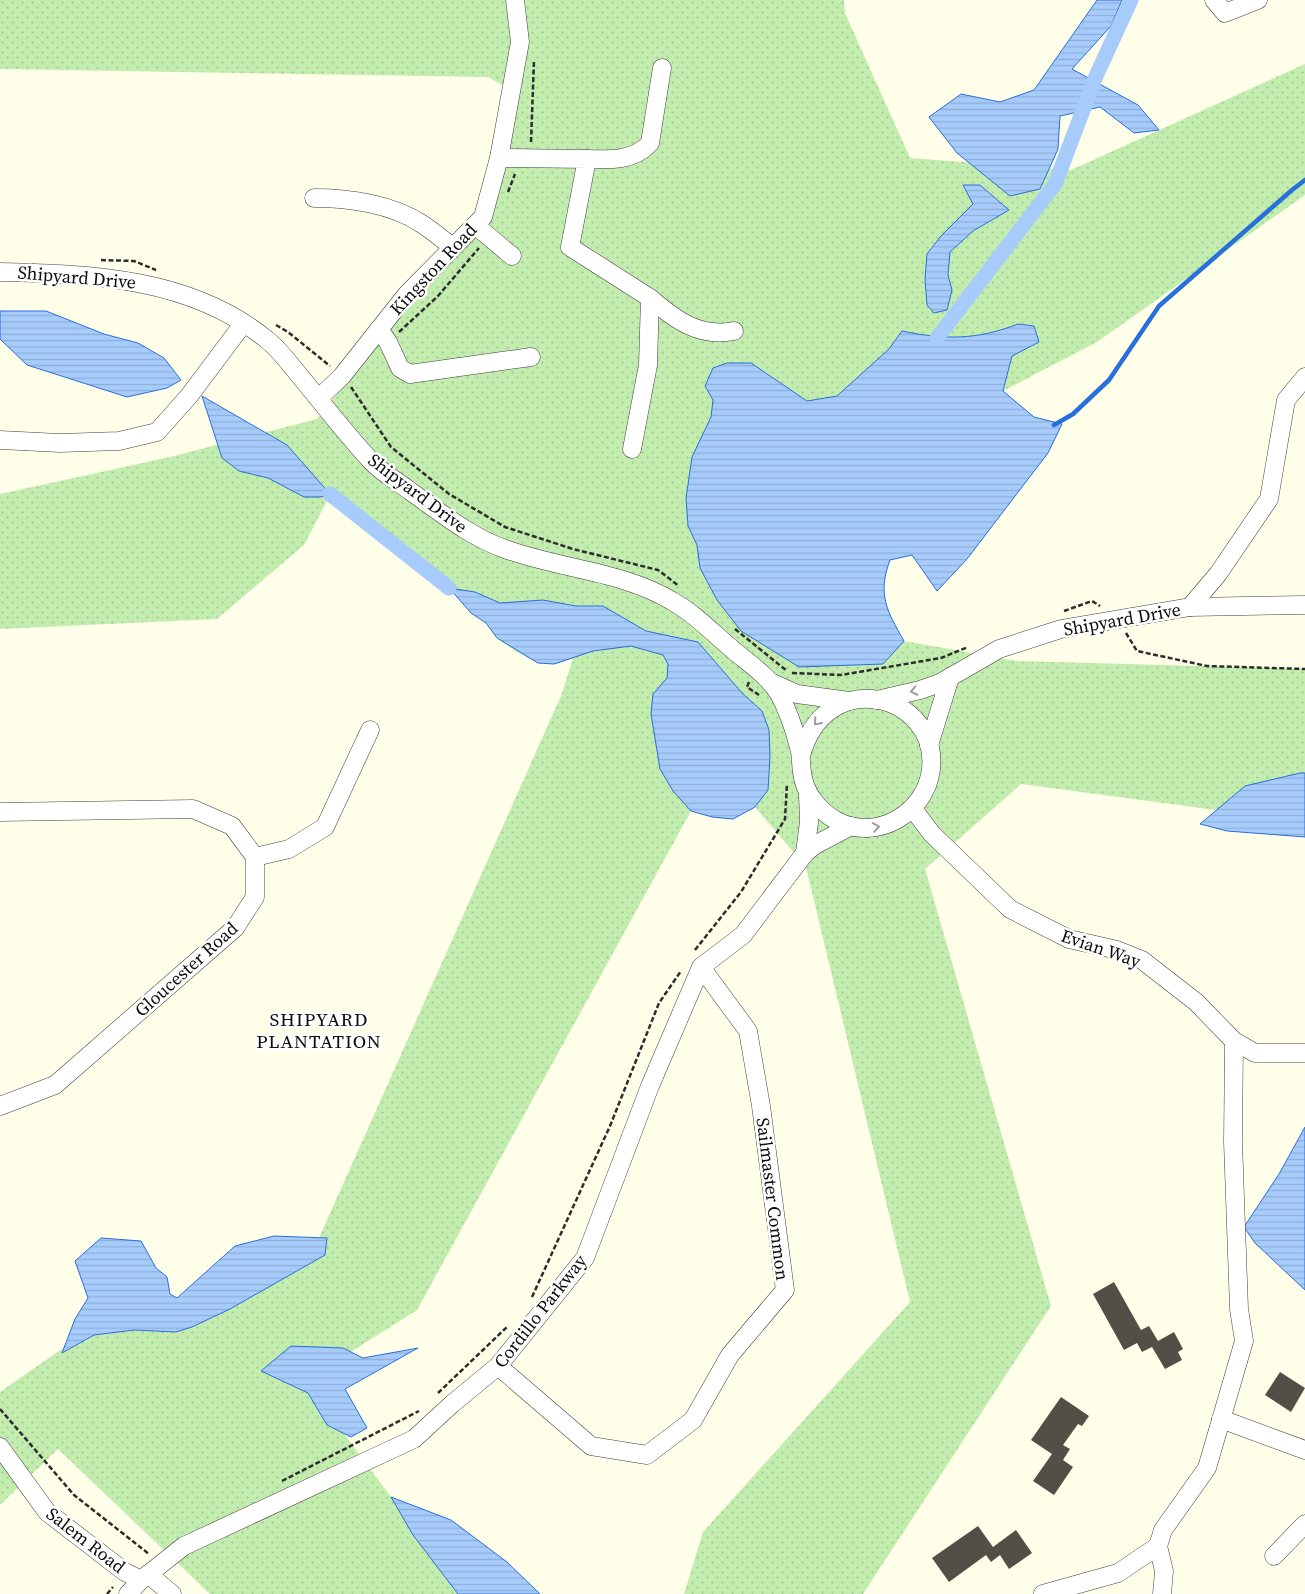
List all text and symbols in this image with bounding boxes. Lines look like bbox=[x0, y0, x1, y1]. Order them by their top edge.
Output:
street label: Kingston Road bbox=[384, 218, 482, 320]
street label: Shipyard Drive bbox=[17, 259, 137, 295]
street label: Shipyard Drive bbox=[363, 447, 473, 539]
street label: Shipyard Drive bbox=[1061, 596, 1183, 642]
one-way arrow bbox=[910, 685, 919, 696]
one-way arrow bbox=[815, 716, 823, 725]
one-way arrow bbox=[872, 822, 880, 832]
street label: Gloucester Road bbox=[129, 916, 243, 1022]
street label: Evian Way bbox=[1058, 923, 1145, 974]
district label: SHIPYARD PLANTATION bbox=[256, 1006, 382, 1054]
street label: Sailmaster Common bbox=[751, 1116, 795, 1282]
street label: Cordillo Parkway bbox=[488, 1248, 593, 1373]
street label: Salem Road bbox=[41, 1501, 131, 1579]

